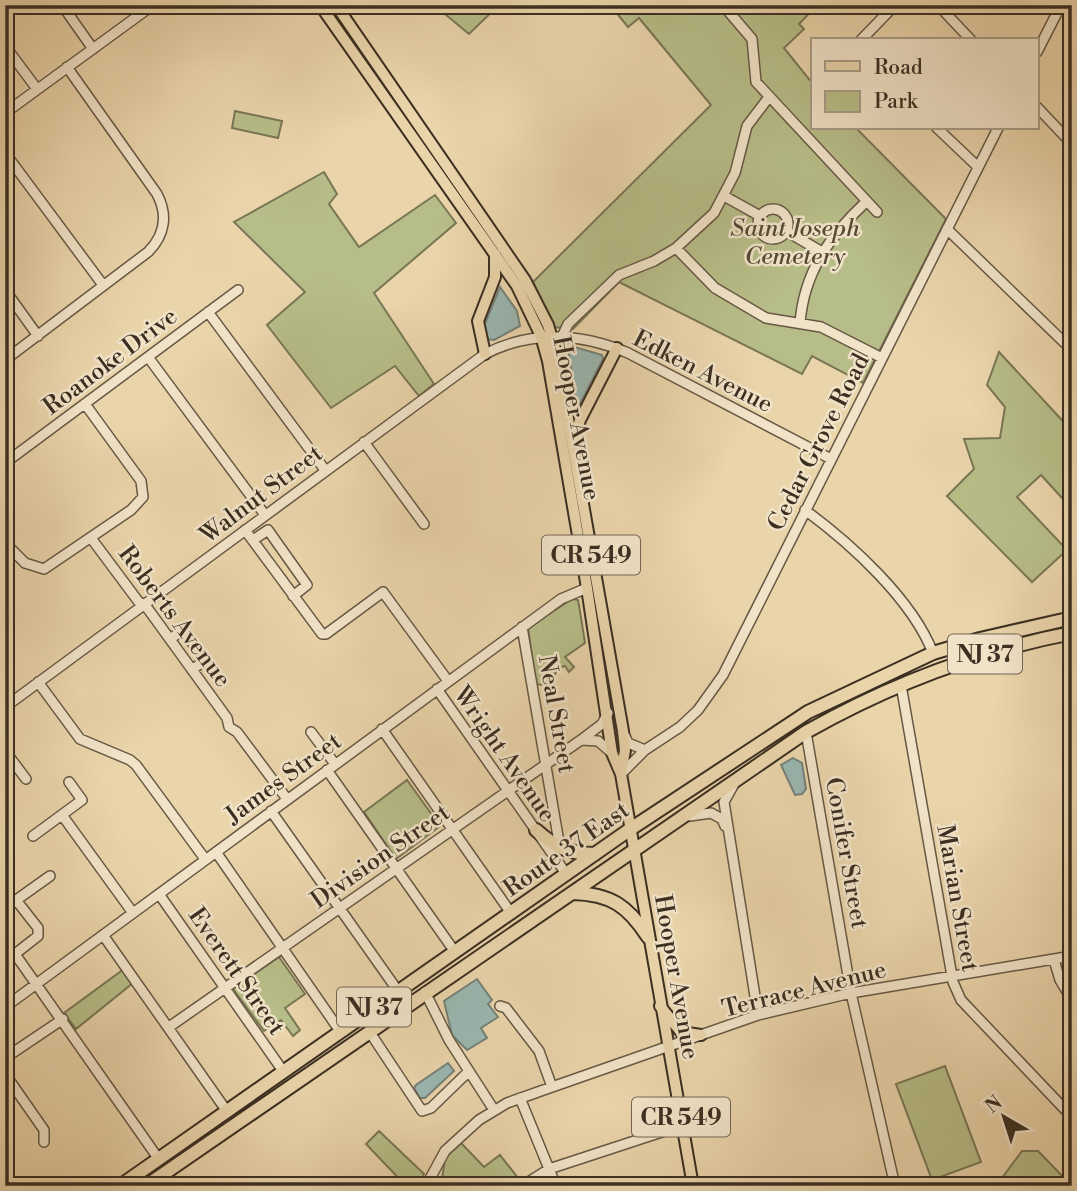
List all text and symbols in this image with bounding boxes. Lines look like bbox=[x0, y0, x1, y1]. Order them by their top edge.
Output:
legend bbox=[811, 38, 1038, 130]
text: Road bbox=[874, 55, 923, 81]
text: Park bbox=[874, 89, 919, 115]
park label: Saint Joseph Cemetery bbox=[730, 214, 860, 272]
street label: Roanoke Drive bbox=[38, 302, 184, 422]
street label: Edken Avenue bbox=[628, 324, 778, 420]
street label: Hooper Avenue bbox=[545, 334, 607, 503]
street label: Cedar Grove Road bbox=[761, 349, 877, 536]
street label: Walnut Street bbox=[193, 439, 329, 551]
road number: CR 549 bbox=[542, 536, 640, 575]
street label: Roberts Avenue bbox=[111, 540, 237, 693]
road number: NJ 37 bbox=[948, 634, 1022, 674]
street label: Neal Street bbox=[531, 653, 581, 776]
street label: Wright Avenue bbox=[446, 680, 562, 828]
street label: James Street bbox=[219, 726, 348, 832]
street label: Conifer Street bbox=[818, 775, 874, 932]
street label: Route 37 East bbox=[498, 795, 636, 904]
street label: Division Street bbox=[305, 798, 456, 916]
street label: Marian Street bbox=[929, 822, 985, 974]
street label: Hooper Avenue bbox=[647, 893, 705, 1062]
street label: Everett Street bbox=[181, 902, 291, 1042]
street label: Terrace Avenue bbox=[719, 955, 890, 1025]
road number: NJ 37 bbox=[337, 988, 411, 1026]
north arrow bbox=[968, 1082, 1038, 1152]
text: N bbox=[981, 1091, 1007, 1119]
road number: CR 549 bbox=[632, 1098, 730, 1136]

